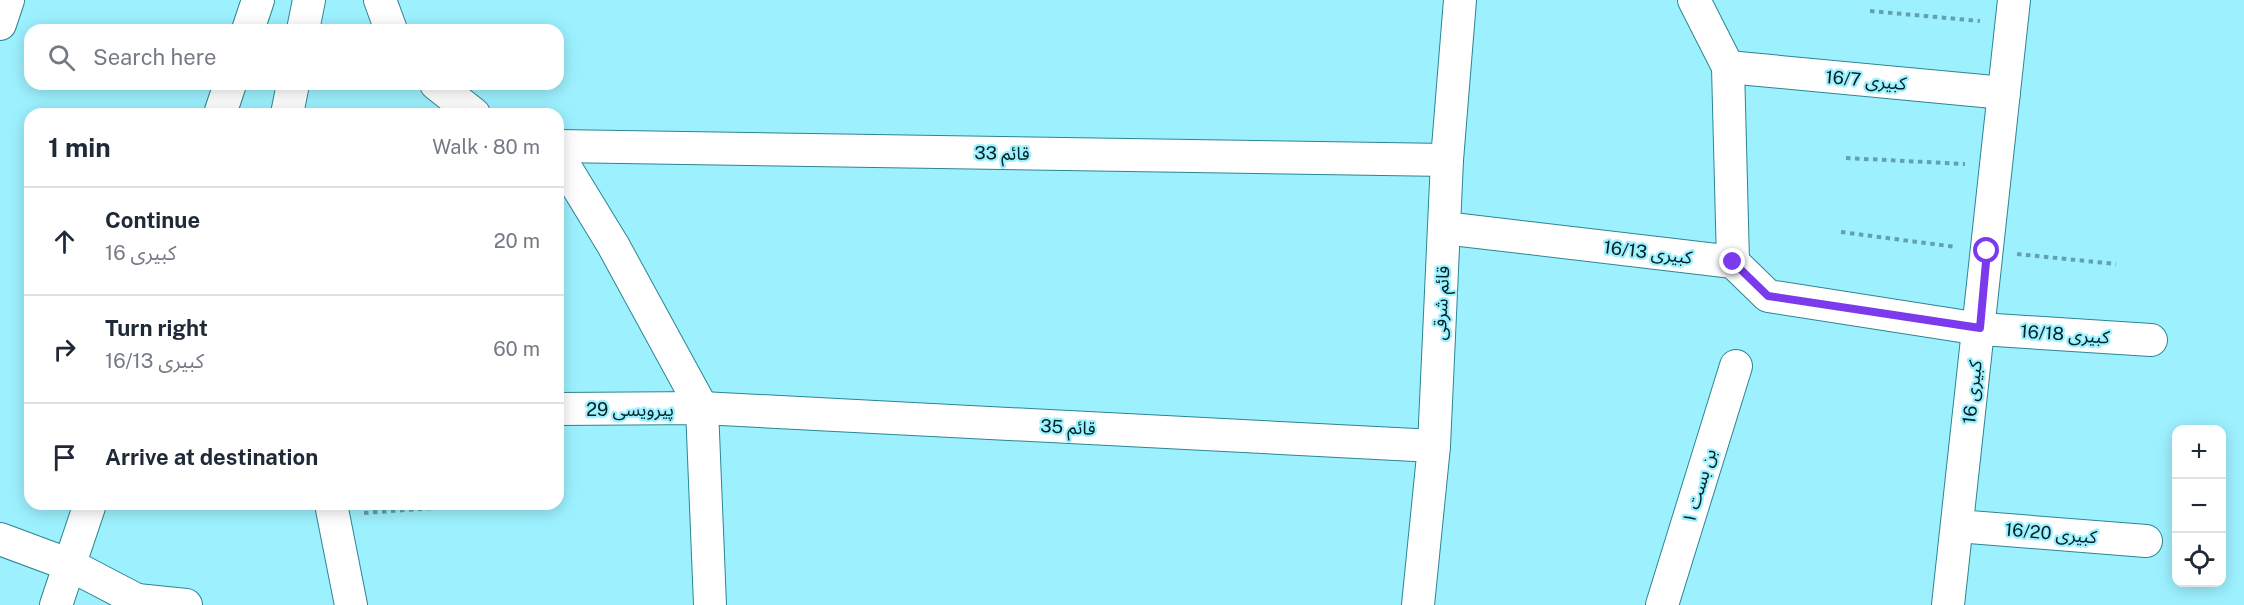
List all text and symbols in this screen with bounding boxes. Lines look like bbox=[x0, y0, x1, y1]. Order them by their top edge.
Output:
search box bbox=[24, 24, 564, 90]
icon: search bbox=[45, 41, 78, 74]
text: Search here bbox=[93, 44, 217, 70]
street label: کبیری 16/7 bbox=[1825, 66, 1908, 95]
text: 1 min bbox=[48, 132, 111, 163]
text: Walk · 80 m bbox=[432, 135, 540, 159]
street label: قائم 33 bbox=[974, 142, 1030, 167]
text: Continue bbox=[105, 207, 200, 233]
icon: ahead bbox=[48, 225, 81, 258]
text: 20 m bbox=[494, 229, 540, 253]
street label: کبیری 16/13 bbox=[1602, 236, 1694, 269]
route start bbox=[1973, 237, 1999, 263]
text: کبیری 16 bbox=[105, 241, 176, 265]
route end bbox=[1719, 248, 1745, 274]
street label: قائم شرقی bbox=[1429, 265, 1456, 341]
text: Turn right bbox=[105, 315, 208, 341]
street label: کبیری 16/18 bbox=[2020, 320, 2111, 349]
icon: right bbox=[48, 333, 81, 366]
text: 60 m bbox=[493, 337, 540, 361]
text: کبیری 16/13 bbox=[105, 349, 204, 373]
street label: کبیری 16 bbox=[1958, 358, 1987, 425]
street label: پیرویسی 29 bbox=[586, 399, 674, 421]
street label: قائم 35 bbox=[1040, 415, 1096, 442]
map controls bbox=[2172, 425, 2226, 587]
button: + bbox=[2172, 425, 2226, 479]
icon: arrive bbox=[48, 441, 81, 474]
text: Arrive at destination bbox=[105, 444, 318, 470]
street label: بن بست ۱ bbox=[1678, 446, 1721, 526]
button: − bbox=[2172, 479, 2226, 533]
street label: کبیری 16/20 bbox=[2004, 519, 2098, 549]
button: locate bbox=[2172, 533, 2226, 587]

